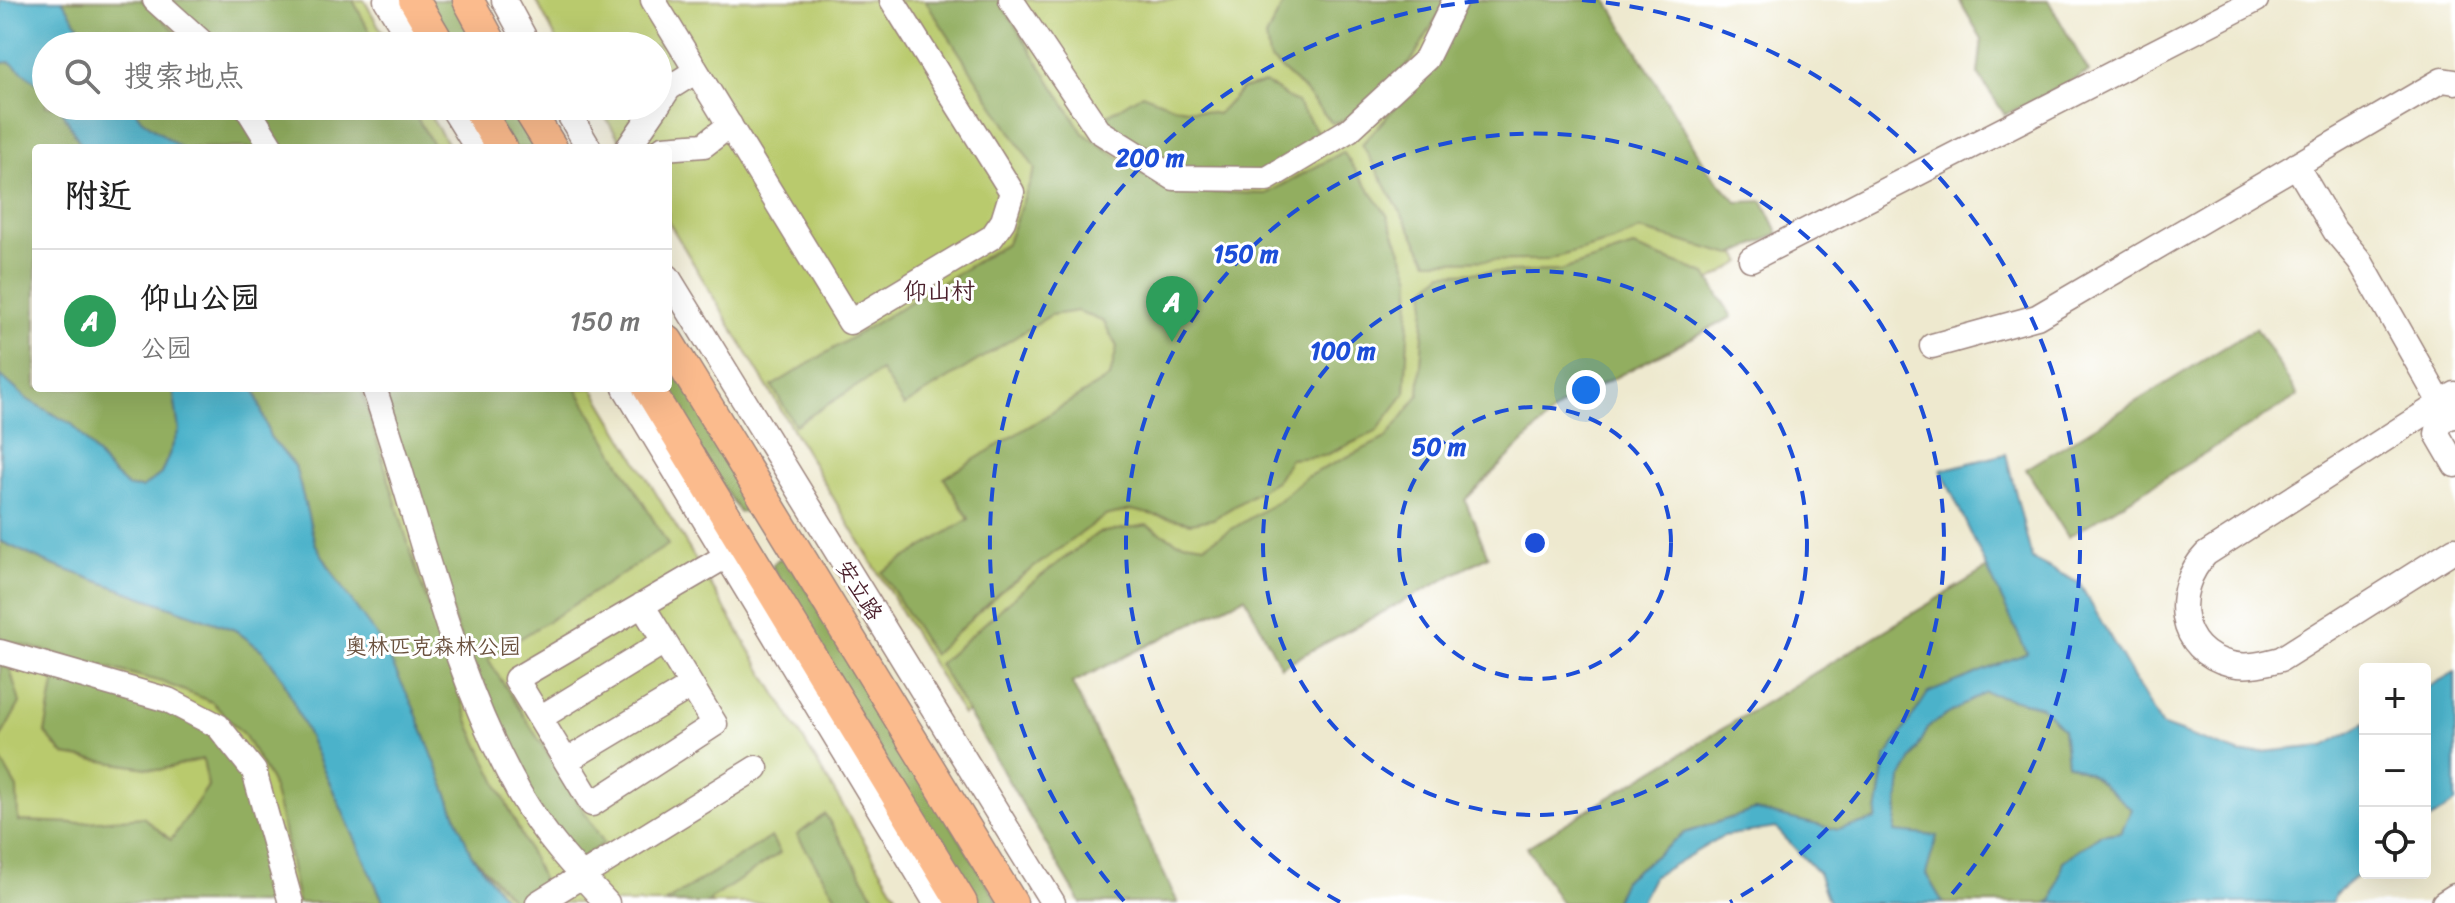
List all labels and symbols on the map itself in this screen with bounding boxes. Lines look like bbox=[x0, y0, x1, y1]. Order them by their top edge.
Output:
text: 200 m bbox=[1115, 137, 1185, 179]
text: 150 m bbox=[1214, 233, 1279, 275]
district label: 仰山村 bbox=[903, 270, 975, 312]
pin: A bbox=[1146, 276, 1198, 342]
text: 100 m bbox=[1310, 330, 1376, 372]
your location bbox=[1566, 370, 1606, 410]
text: 50 m bbox=[1412, 426, 1467, 468]
centre of rings bbox=[1521, 529, 1549, 557]
street label: 安立路 bbox=[826, 552, 894, 629]
park label: 奥林匹克森林公园 bbox=[345, 627, 521, 666]

